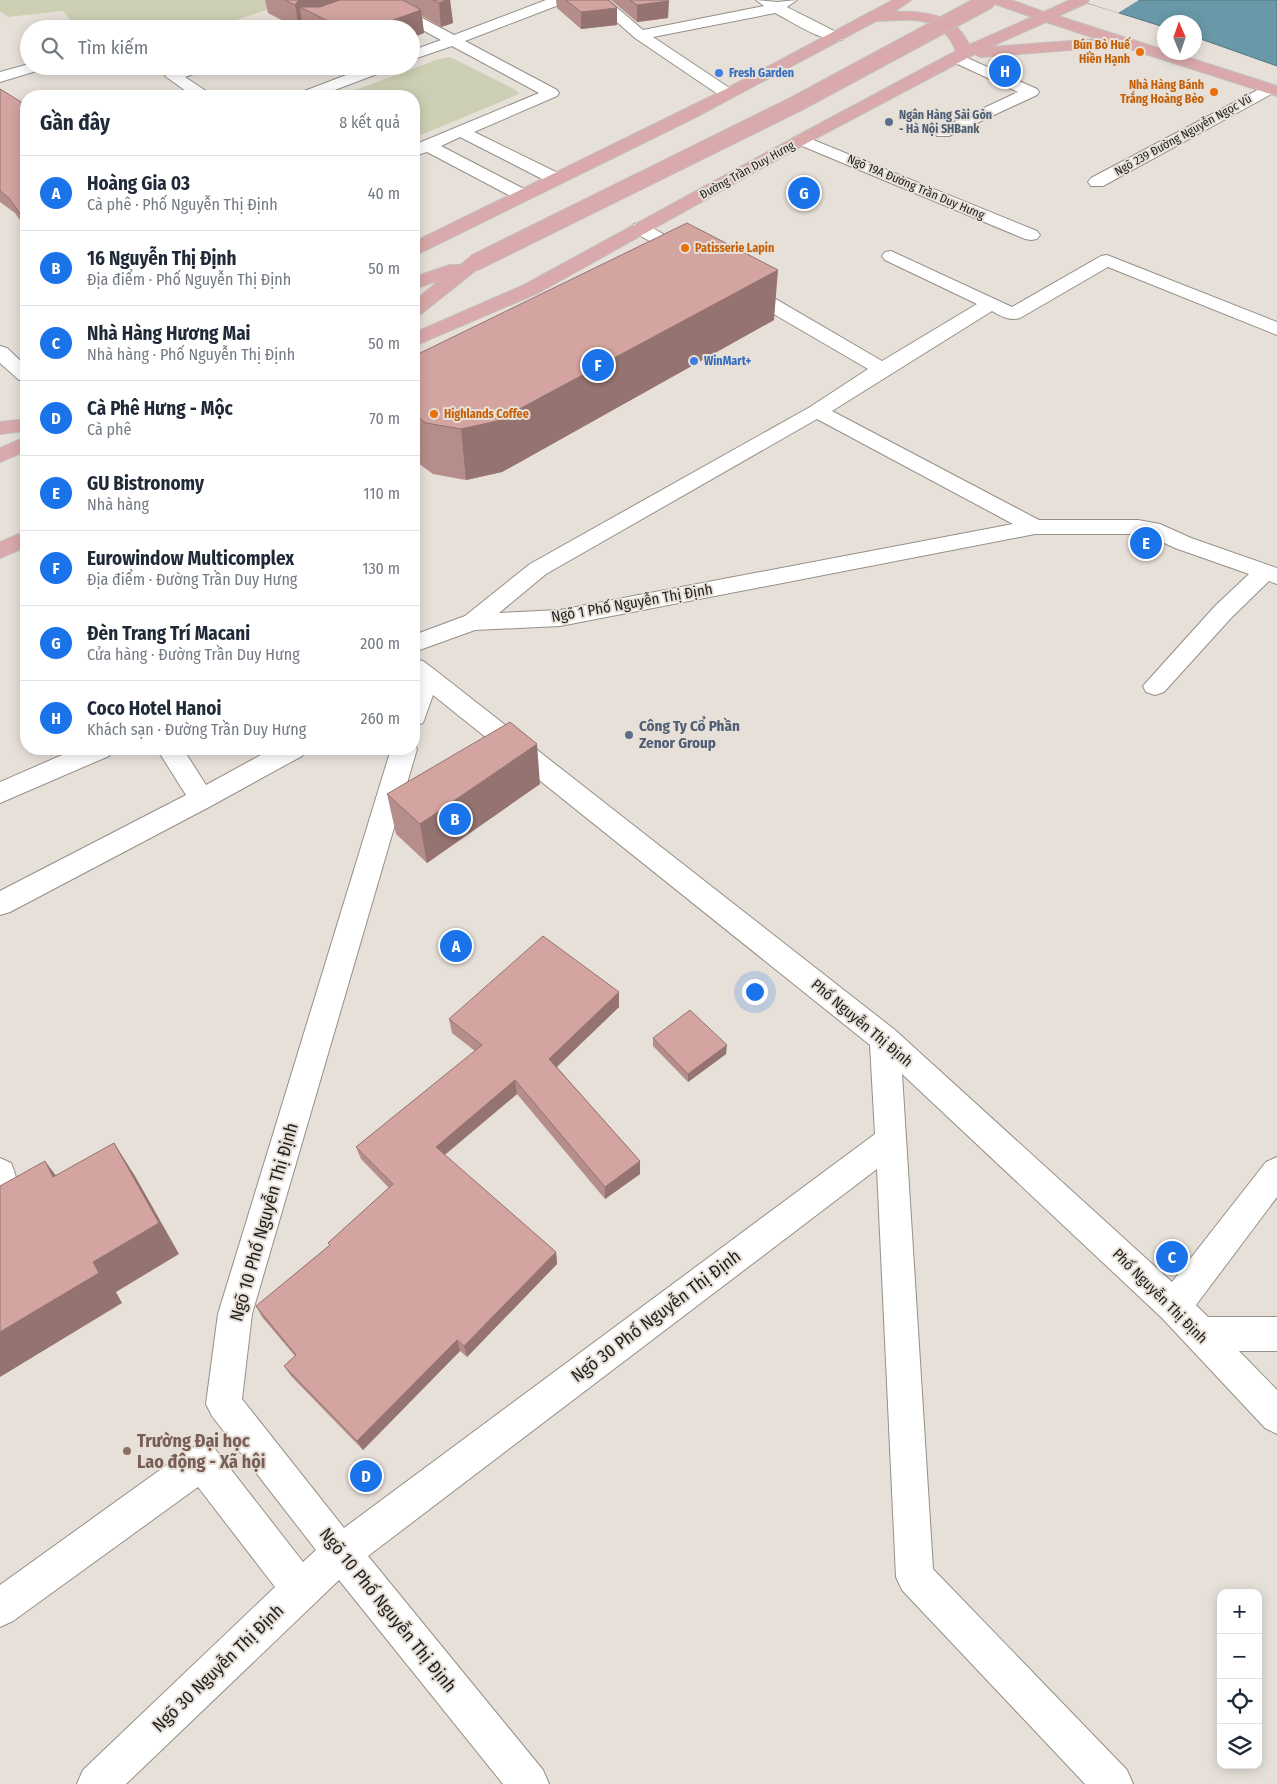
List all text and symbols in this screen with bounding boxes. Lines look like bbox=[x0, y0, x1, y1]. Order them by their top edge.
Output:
north arrow bbox=[1157, 15, 1202, 60]
search box bbox=[20, 20, 420, 75]
icon: search bbox=[38, 34, 66, 62]
text: Tìm kiếm bbox=[78, 36, 148, 59]
place label: Bún Bò Huế Hiền Hạnh bbox=[1073, 36, 1131, 66]
marker: Bún Bò Huế Hiền Hạnh bbox=[1134, 46, 1146, 58]
pin: H bbox=[989, 52, 1021, 90]
place label: Fresh Garden bbox=[729, 66, 794, 80]
marker: Fresh Garden bbox=[713, 67, 725, 79]
place label: Nhà Hàng Bánh Trắng Hoàng Bèo bbox=[1120, 78, 1205, 106]
marker: Nhà Hàng Bánh Trắng Hoàng Bèo bbox=[1208, 86, 1220, 98]
street label: Ngõ 239 Đường Nguyễn Ngọc Vũ bbox=[1112, 91, 1254, 179]
place label: Ngân Hàng Sài Gòn - Hà Nội SHBank bbox=[899, 108, 992, 136]
text: Gần đây bbox=[40, 110, 110, 136]
text: 8 kết quả bbox=[339, 113, 400, 132]
marker: Ngân Hàng Sài Gòn - Hà Nội SHBank bbox=[883, 116, 895, 128]
street label: Đường Trần Duy Hưng bbox=[697, 137, 797, 202]
street label: Ngõ 19A Đường Trần Duy Hưng bbox=[845, 151, 987, 222]
text: Hoàng Gia 03 bbox=[87, 172, 190, 195]
pin: G bbox=[788, 174, 820, 212]
text: A bbox=[52, 184, 60, 203]
text: 40 m bbox=[368, 184, 400, 203]
text: Cà phê · Phố Nguyễn Thị Định bbox=[87, 195, 278, 214]
place label: Patisserie Lapin bbox=[695, 241, 774, 255]
marker: Patisserie Lapin bbox=[679, 242, 691, 254]
text: 16 Nguyễn Thị Định bbox=[87, 247, 236, 270]
text: B bbox=[52, 259, 60, 278]
text: 50 m bbox=[368, 259, 400, 278]
text: Địa điểm · Phố Nguyễn Thị Định bbox=[87, 270, 291, 289]
text: Nhà Hàng Hương Mai bbox=[87, 322, 251, 345]
text: C bbox=[52, 334, 60, 353]
text: 50 m bbox=[368, 334, 400, 353]
text: Nhà hàng · Phố Nguyễn Thị Định bbox=[87, 345, 295, 364]
pin: F bbox=[582, 346, 614, 384]
place label: WinMart+ bbox=[704, 354, 751, 368]
marker: WinMart+ bbox=[688, 355, 700, 367]
text: Cà Phê Hưng - Mộc bbox=[87, 397, 233, 420]
place label: Highlands Coffee bbox=[444, 407, 529, 421]
marker: Highlands Coffee bbox=[428, 408, 440, 420]
text: D bbox=[51, 409, 61, 428]
text: 70 m bbox=[369, 409, 400, 428]
text: Cà phê bbox=[87, 420, 131, 439]
text: GU Bistronomy bbox=[87, 472, 204, 495]
text: E bbox=[52, 484, 60, 503]
text: 110 m bbox=[363, 484, 400, 503]
text: Nhà hàng bbox=[87, 495, 149, 514]
pin: E bbox=[1130, 524, 1162, 562]
text: Eurowindow Multicomplex bbox=[87, 547, 294, 570]
text: F bbox=[52, 559, 60, 578]
text: 130 m bbox=[362, 559, 400, 578]
text: Địa điểm · Đường Trần Duy Hưng bbox=[87, 570, 297, 589]
street label: Ngõ 1 Phố Nguyễn Thị Định bbox=[550, 580, 714, 626]
text: Đèn Trang Trí Macani bbox=[87, 622, 250, 645]
text: G bbox=[51, 634, 61, 653]
text: 200 m bbox=[360, 634, 400, 653]
text: Cửa hàng · Đường Trần Duy Hưng bbox=[87, 645, 300, 664]
text: Coco Hotel Hanoi bbox=[87, 697, 221, 720]
text: H bbox=[51, 709, 61, 728]
text: 260 m bbox=[361, 709, 400, 728]
place label: Công Ty Cổ Phần Zenor Group bbox=[639, 716, 740, 752]
text: Khách sạn · Đường Trần Duy Hưng bbox=[87, 720, 306, 739]
marker: Công Ty Cổ Phần Zenor Group bbox=[623, 729, 635, 741]
pin: B bbox=[439, 800, 471, 838]
pin: A bbox=[440, 927, 472, 965]
street label: Phố Nguyễn Thị Định bbox=[808, 975, 916, 1071]
your location bbox=[742, 979, 768, 1005]
street label: Ngõ 10 Phố Nguyễn Thị Định bbox=[225, 1120, 303, 1324]
pin: C bbox=[1156, 1238, 1188, 1276]
street label: Ngõ 30 Phố Nguyễn Thị Định bbox=[567, 1245, 745, 1387]
street label: Phố Nguyễn Thị Định bbox=[1109, 1245, 1211, 1347]
place label: Trường Đại học Lao động - Xã hội bbox=[137, 1430, 266, 1473]
marker: Trường Đại học Lao động - Xã hội bbox=[121, 1445, 133, 1457]
pin: D bbox=[350, 1457, 382, 1495]
street label: Ngõ 10 Phố Nguyễn Thị Định bbox=[315, 1523, 461, 1697]
map controls bbox=[1217, 1589, 1262, 1769]
button: + bbox=[1217, 1589, 1262, 1634]
street label: Ngõ 30 Nguyễn Thị Định bbox=[148, 1599, 288, 1737]
button: − bbox=[1217, 1634, 1262, 1679]
button: locate bbox=[1217, 1679, 1262, 1724]
button: layers bbox=[1217, 1724, 1262, 1769]

